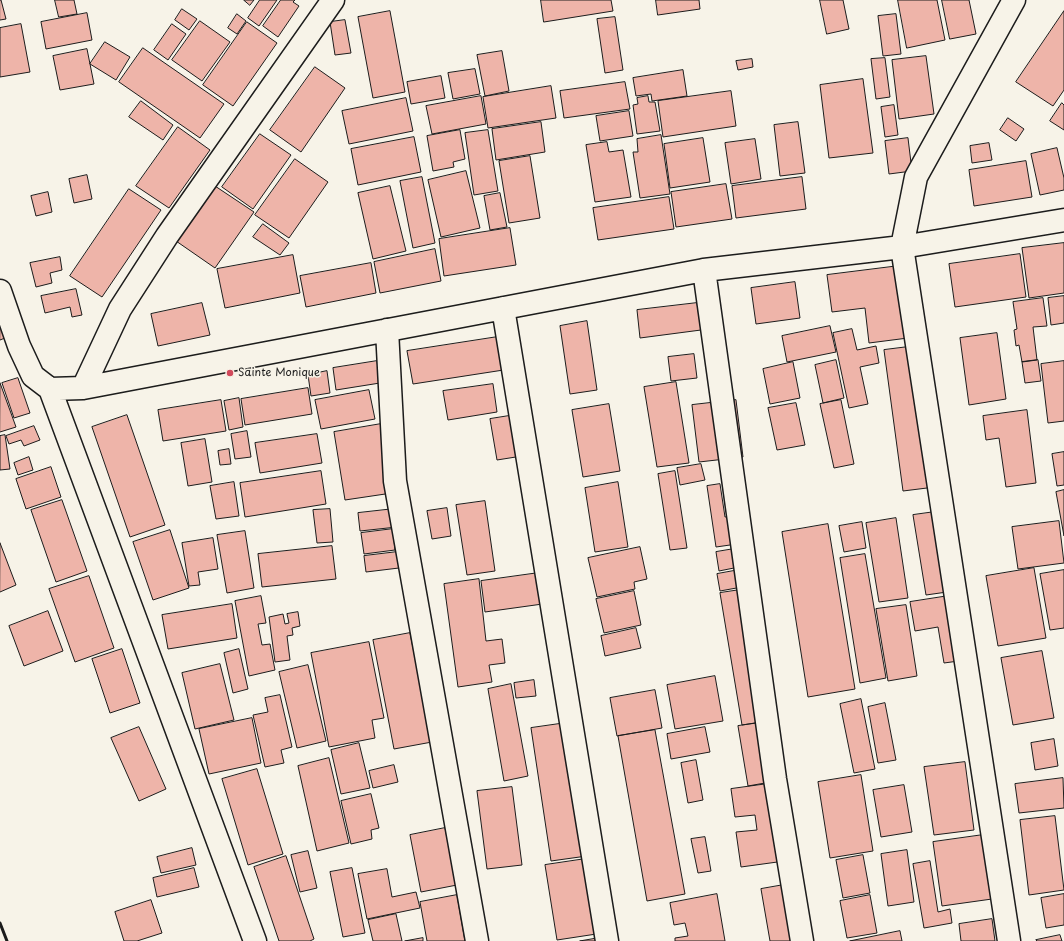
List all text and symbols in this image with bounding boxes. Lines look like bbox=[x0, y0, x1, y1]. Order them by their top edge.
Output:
place label: Sainte Monique bbox=[238, 366, 320, 380]
marker: Sainte Monique bbox=[225, 368, 235, 378]

